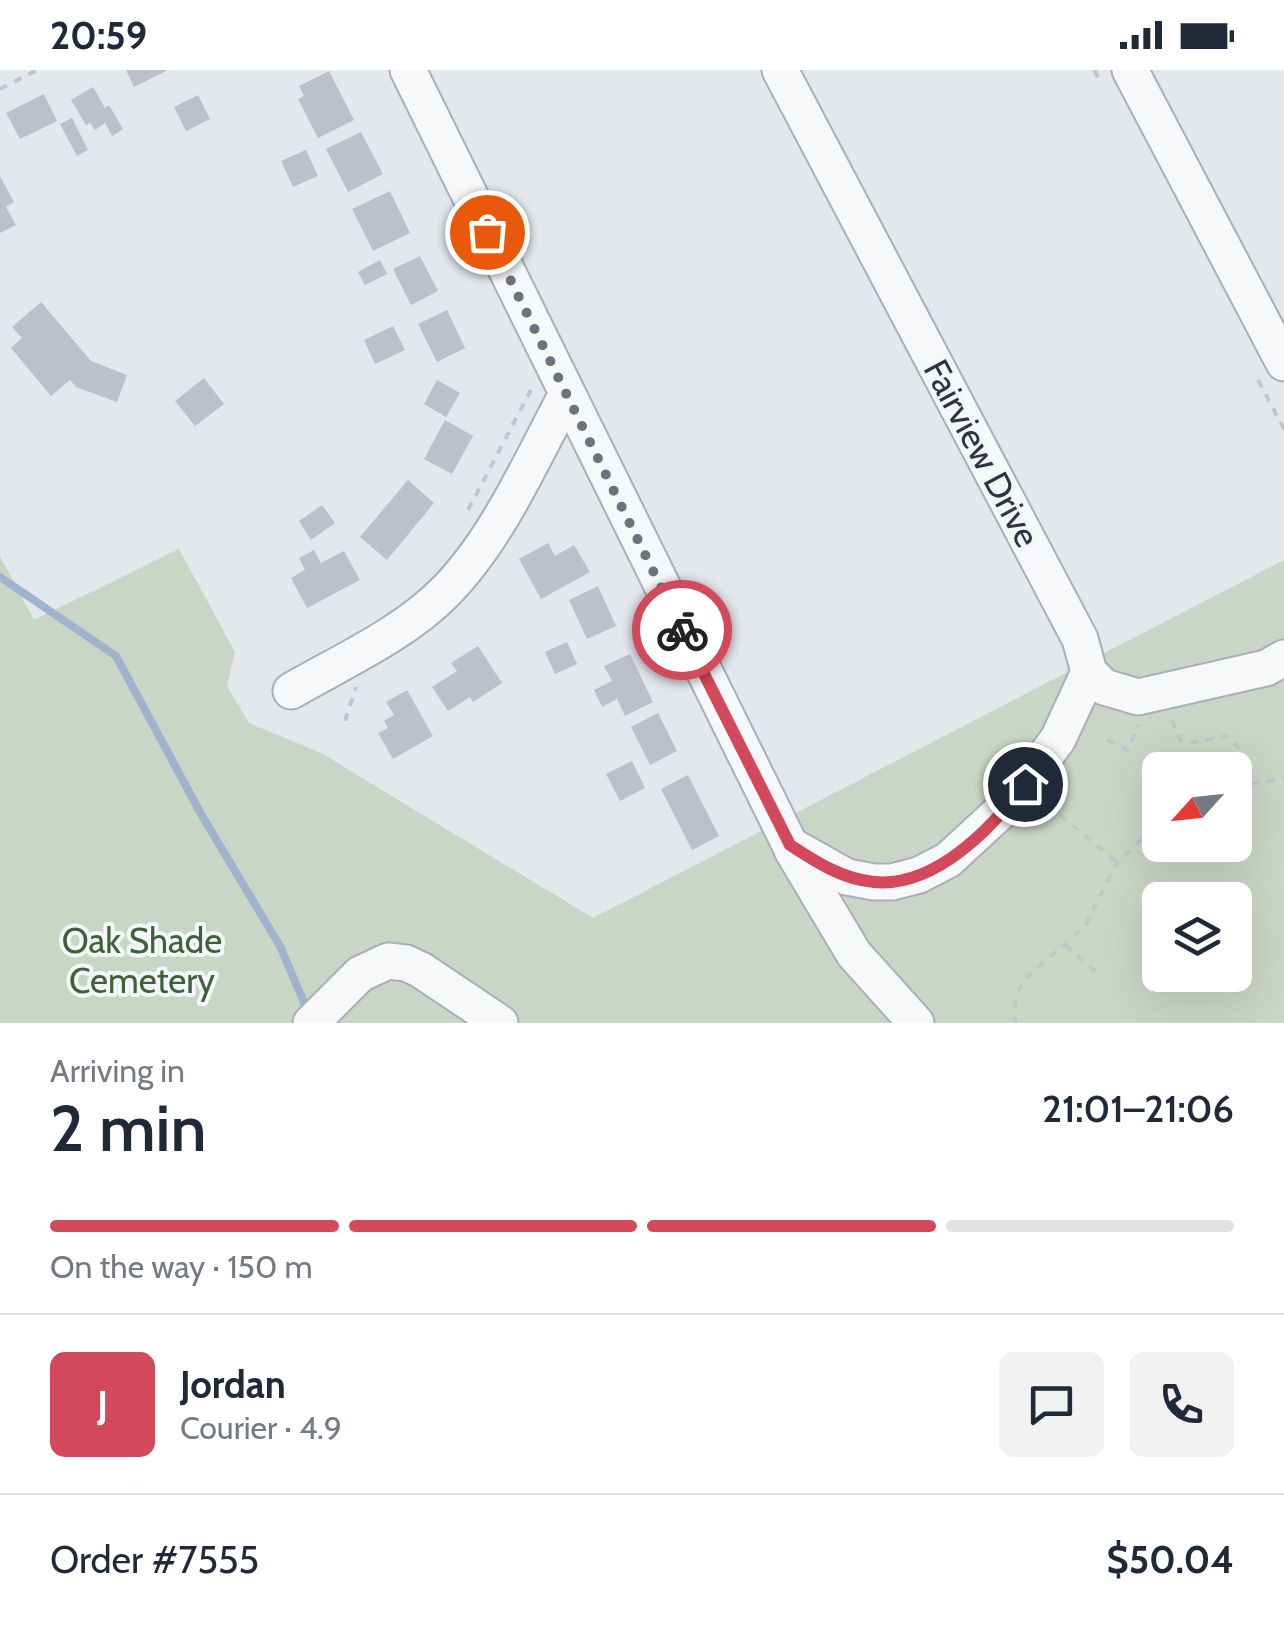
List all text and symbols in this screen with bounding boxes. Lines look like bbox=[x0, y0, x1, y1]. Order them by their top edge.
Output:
text: 20:59 bbox=[50, 12, 147, 59]
pin bbox=[445, 190, 530, 275]
icon: bag bbox=[460, 205, 515, 260]
street label: Fairview Drive bbox=[915, 352, 1049, 554]
courier bbox=[632, 580, 732, 680]
icon: bike bbox=[655, 603, 710, 658]
pin bbox=[983, 742, 1068, 827]
north arrow bbox=[1142, 752, 1252, 862]
map controls bbox=[1142, 752, 1252, 992]
icon: home bbox=[998, 757, 1053, 812]
button: layers bbox=[1142, 882, 1252, 992]
park label: Oak Shade Cemetery bbox=[62, 919, 222, 1002]
text: Arriving in bbox=[50, 1051, 185, 1090]
text: 21:01–21:06 bbox=[1042, 1085, 1234, 1132]
text: 2 min bbox=[50, 1088, 207, 1167]
text: On the way · 150 m bbox=[50, 1247, 313, 1286]
button: chat bbox=[999, 1352, 1104, 1457]
button: phone bbox=[1129, 1352, 1234, 1457]
text: Jordan bbox=[180, 1361, 286, 1408]
text: J bbox=[97, 1381, 108, 1428]
text: Courier · 4.9 bbox=[180, 1408, 342, 1447]
text: Order #7555 bbox=[50, 1536, 259, 1583]
text: $50.04 bbox=[1107, 1536, 1234, 1583]

